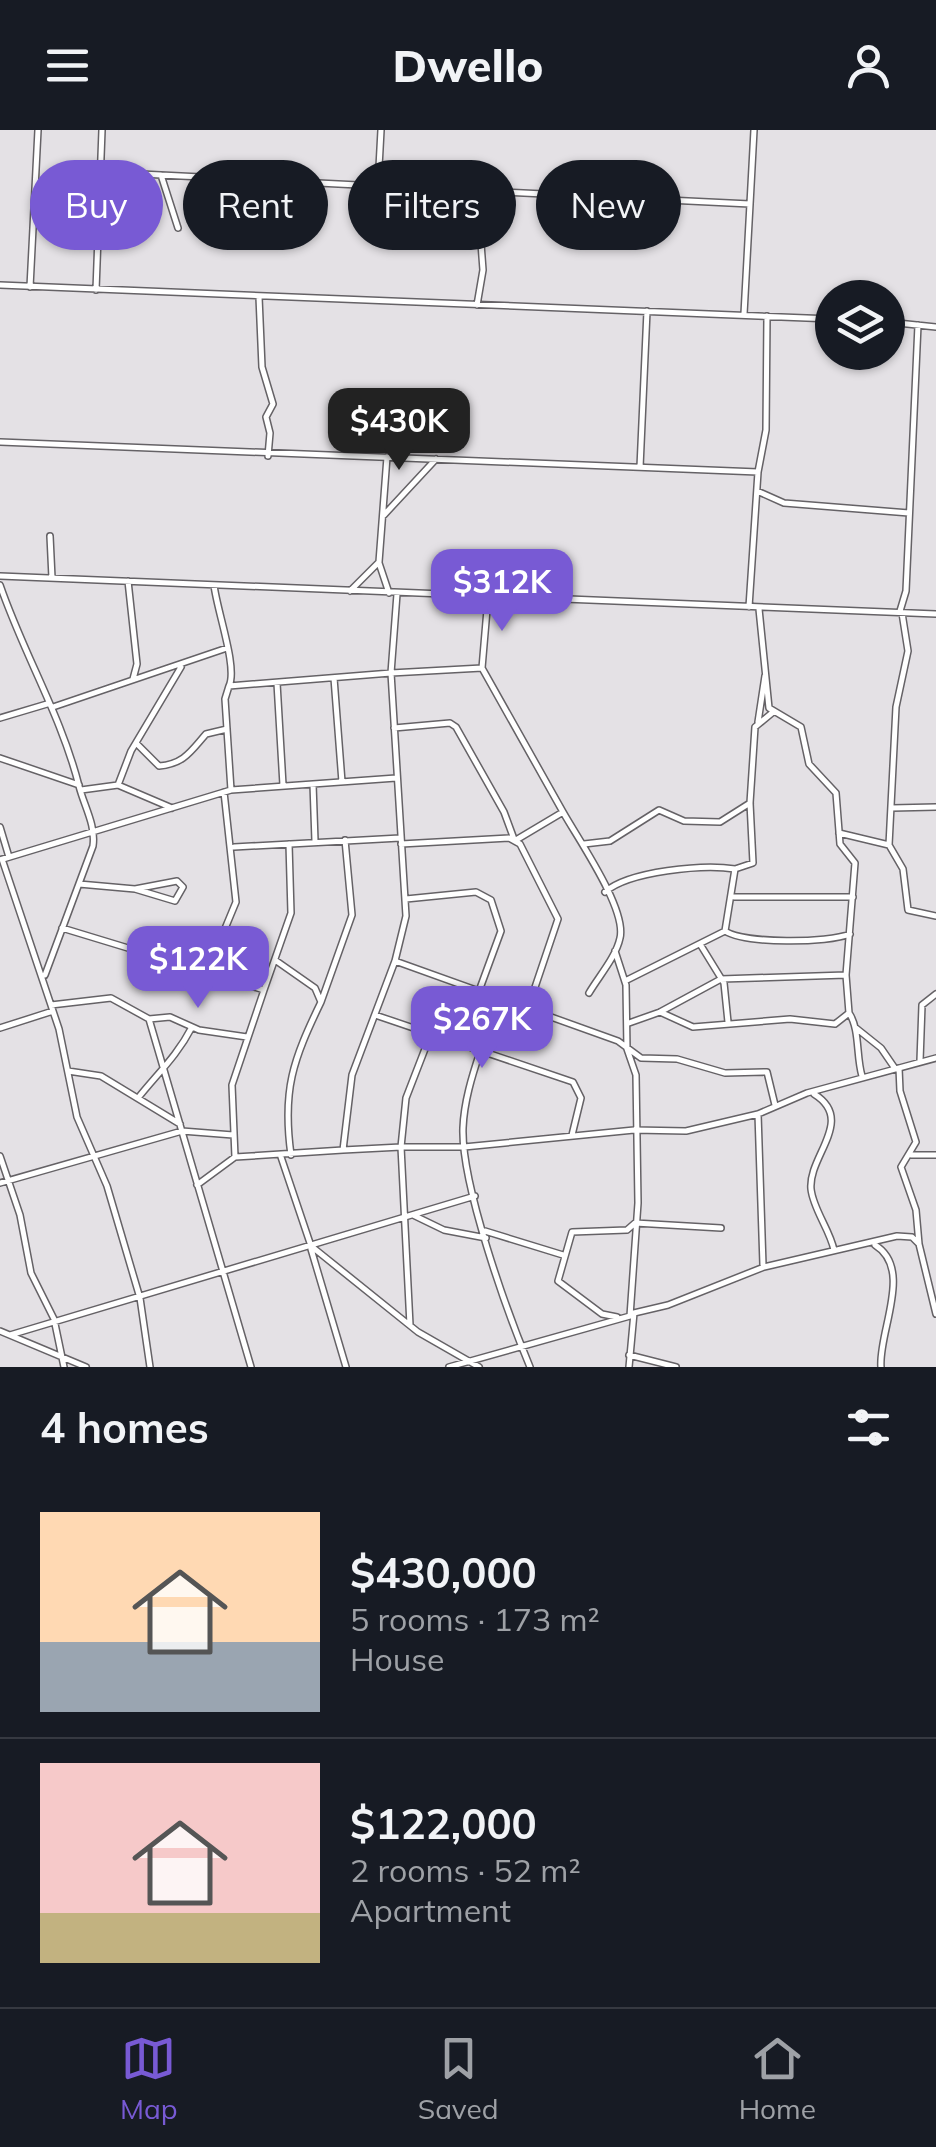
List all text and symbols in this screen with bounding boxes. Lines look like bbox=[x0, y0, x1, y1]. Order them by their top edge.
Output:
text: Dwello bbox=[393, 37, 543, 93]
icon: menu bbox=[40, 38, 95, 93]
icon: person bbox=[841, 38, 896, 93]
chip: Buy bbox=[30, 160, 163, 250]
chip: Rent bbox=[183, 160, 328, 250]
chip: Filters bbox=[348, 160, 516, 250]
chip: New bbox=[536, 160, 681, 250]
map controls bbox=[815, 280, 905, 370]
button: layers bbox=[815, 280, 905, 370]
pin: $430K bbox=[329, 388, 469, 473]
text: $430K bbox=[350, 400, 448, 440]
pin: $312K bbox=[432, 549, 572, 634]
text: $312K bbox=[453, 561, 551, 601]
pin: $122K bbox=[128, 926, 268, 1011]
text: $122K bbox=[149, 938, 247, 978]
pin: $267K bbox=[412, 986, 552, 1071]
text: $267K bbox=[433, 998, 531, 1038]
icon: filters bbox=[841, 1400, 896, 1455]
text: 4 homes bbox=[40, 1401, 209, 1454]
text: $430,000 bbox=[350, 1546, 537, 1599]
icon: home bbox=[120, 1552, 240, 1672]
text: 5 rooms · 173 m² bbox=[350, 1599, 600, 1639]
text: House bbox=[350, 1639, 445, 1679]
text: $122,000 bbox=[350, 1797, 537, 1850]
icon: home bbox=[120, 1803, 240, 1923]
text: 2 rooms · 52 m² bbox=[350, 1850, 581, 1890]
text: Apartment bbox=[350, 1890, 511, 1930]
tab: Map bbox=[120, 2031, 178, 2126]
tab: Saved bbox=[418, 2031, 499, 2126]
tab: Home bbox=[739, 2031, 816, 2126]

